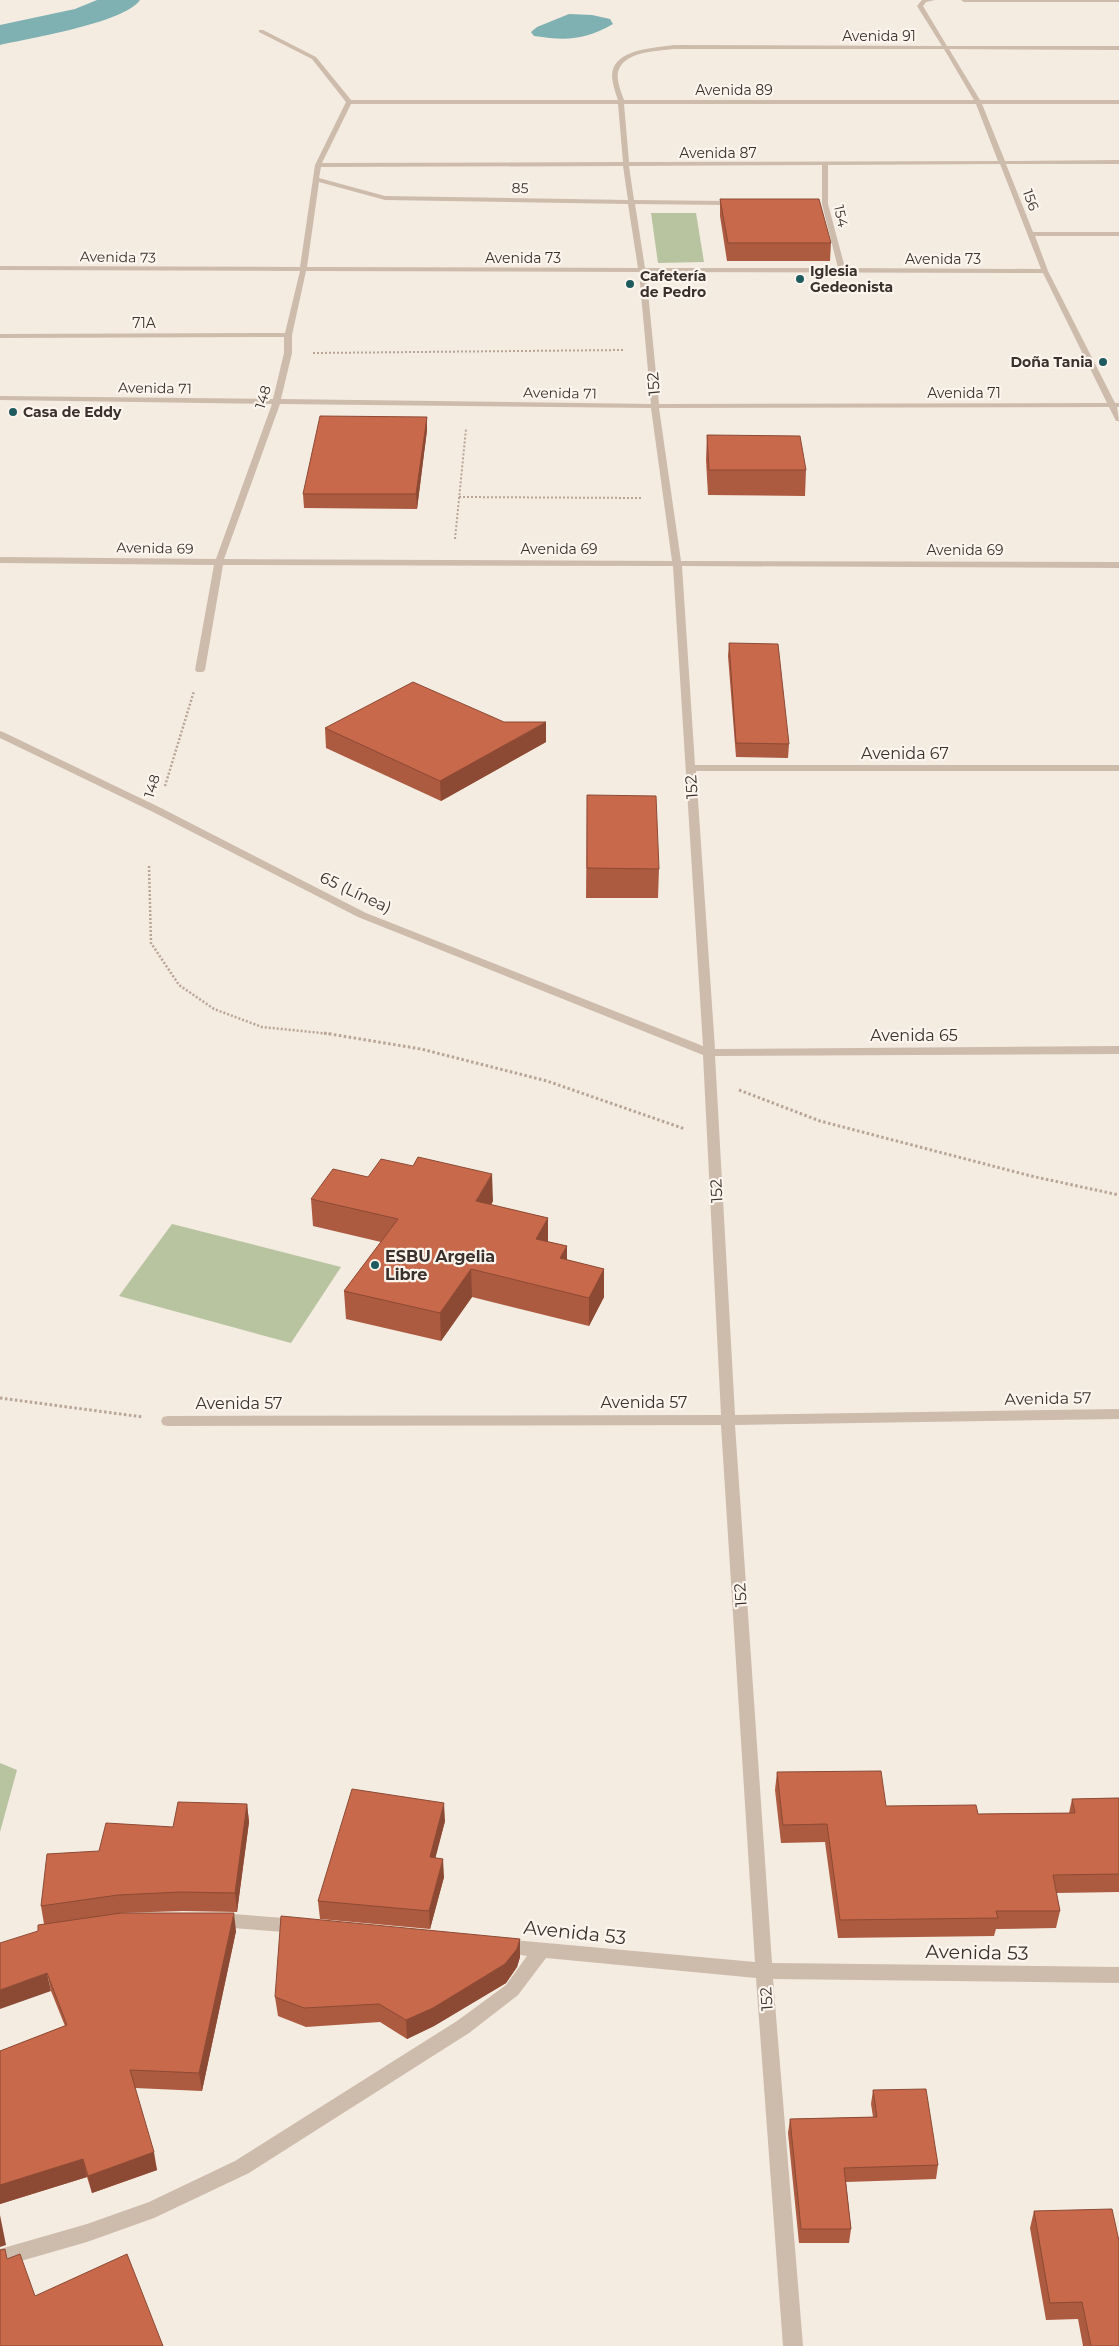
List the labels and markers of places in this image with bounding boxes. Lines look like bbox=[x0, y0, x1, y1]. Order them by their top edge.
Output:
place label: Iglesia Gedeonista bbox=[810, 262, 893, 296]
place label: Cafetería de Pedro bbox=[640, 267, 706, 301]
marker: Iglesia Gedeonista bbox=[794, 273, 806, 285]
marker: Cafetería de Pedro bbox=[624, 278, 636, 290]
place label: Doña Tania bbox=[1011, 353, 1093, 371]
marker: Doña Tania bbox=[1097, 356, 1109, 368]
place label: Casa de Eddy bbox=[23, 403, 122, 421]
marker: Casa de Eddy bbox=[7, 406, 19, 418]
place label: ESBU Argelia Libre bbox=[385, 1247, 495, 1284]
marker: ESBU Argelia Libre bbox=[369, 1259, 381, 1271]

